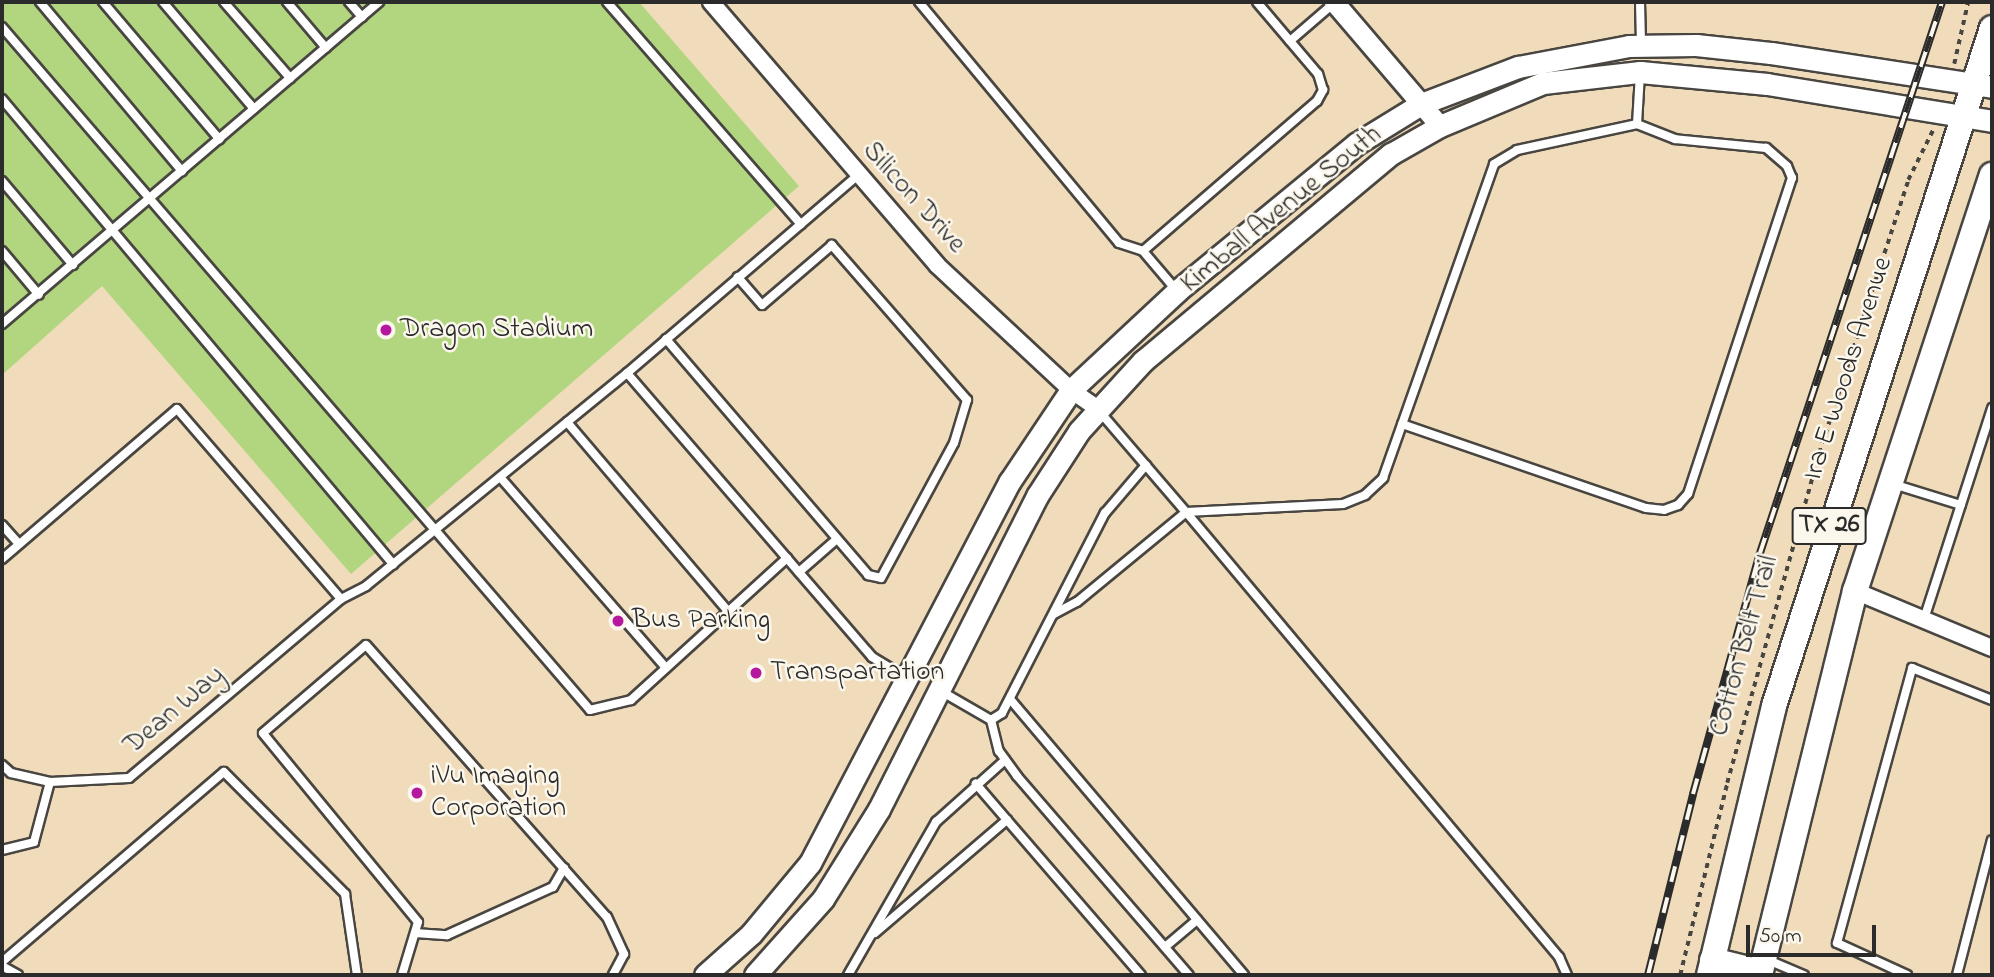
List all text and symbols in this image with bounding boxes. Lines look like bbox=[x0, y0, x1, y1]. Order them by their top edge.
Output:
street label: Kimball Avenue South bbox=[1175, 119, 1389, 301]
street label: Silicon Drive bbox=[854, 135, 972, 261]
street label: Ira E Woods Avenue bbox=[1797, 253, 1901, 485]
place label: Dragon Stadium bbox=[400, 313, 593, 347]
marker: Dragon Stadium bbox=[378, 322, 394, 338]
road number: TX 26 bbox=[1790, 504, 1868, 548]
street label: Cotton Belt Trail bbox=[1703, 552, 1787, 740]
place label: Bus Parking bbox=[632, 604, 770, 638]
marker: Bus Parking bbox=[610, 613, 626, 629]
place label: Transpartation bbox=[770, 656, 944, 690]
street label: Dean Way bbox=[118, 659, 232, 763]
marker: Transpartation bbox=[748, 665, 764, 681]
place label: iVu Imaging Corporation bbox=[431, 760, 566, 826]
marker: iVu Imaging Corporation bbox=[409, 785, 425, 801]
scale bar bbox=[1749, 911, 1878, 955]
text: 50 m bbox=[1759, 922, 1802, 952]

